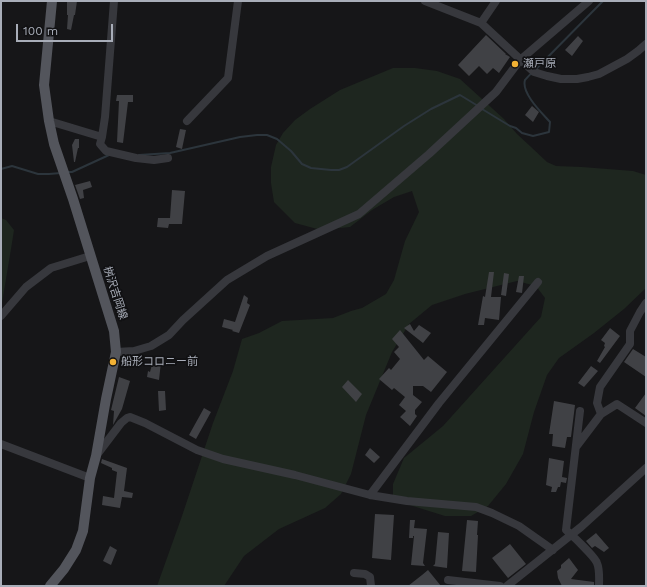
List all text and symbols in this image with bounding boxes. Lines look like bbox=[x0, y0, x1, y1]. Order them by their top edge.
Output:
scale bar bbox=[18, 16, 115, 42]
text: 100 m bbox=[23, 24, 58, 38]
place label: 瀬戸原 bbox=[523, 57, 556, 71]
marker: 瀬戸原 bbox=[510, 59, 520, 69]
street label: 桝沢吉岡線 bbox=[100, 265, 130, 321]
place label: 船形コロニー前 bbox=[121, 355, 198, 369]
marker: 船形コロニー前 bbox=[108, 357, 118, 367]

